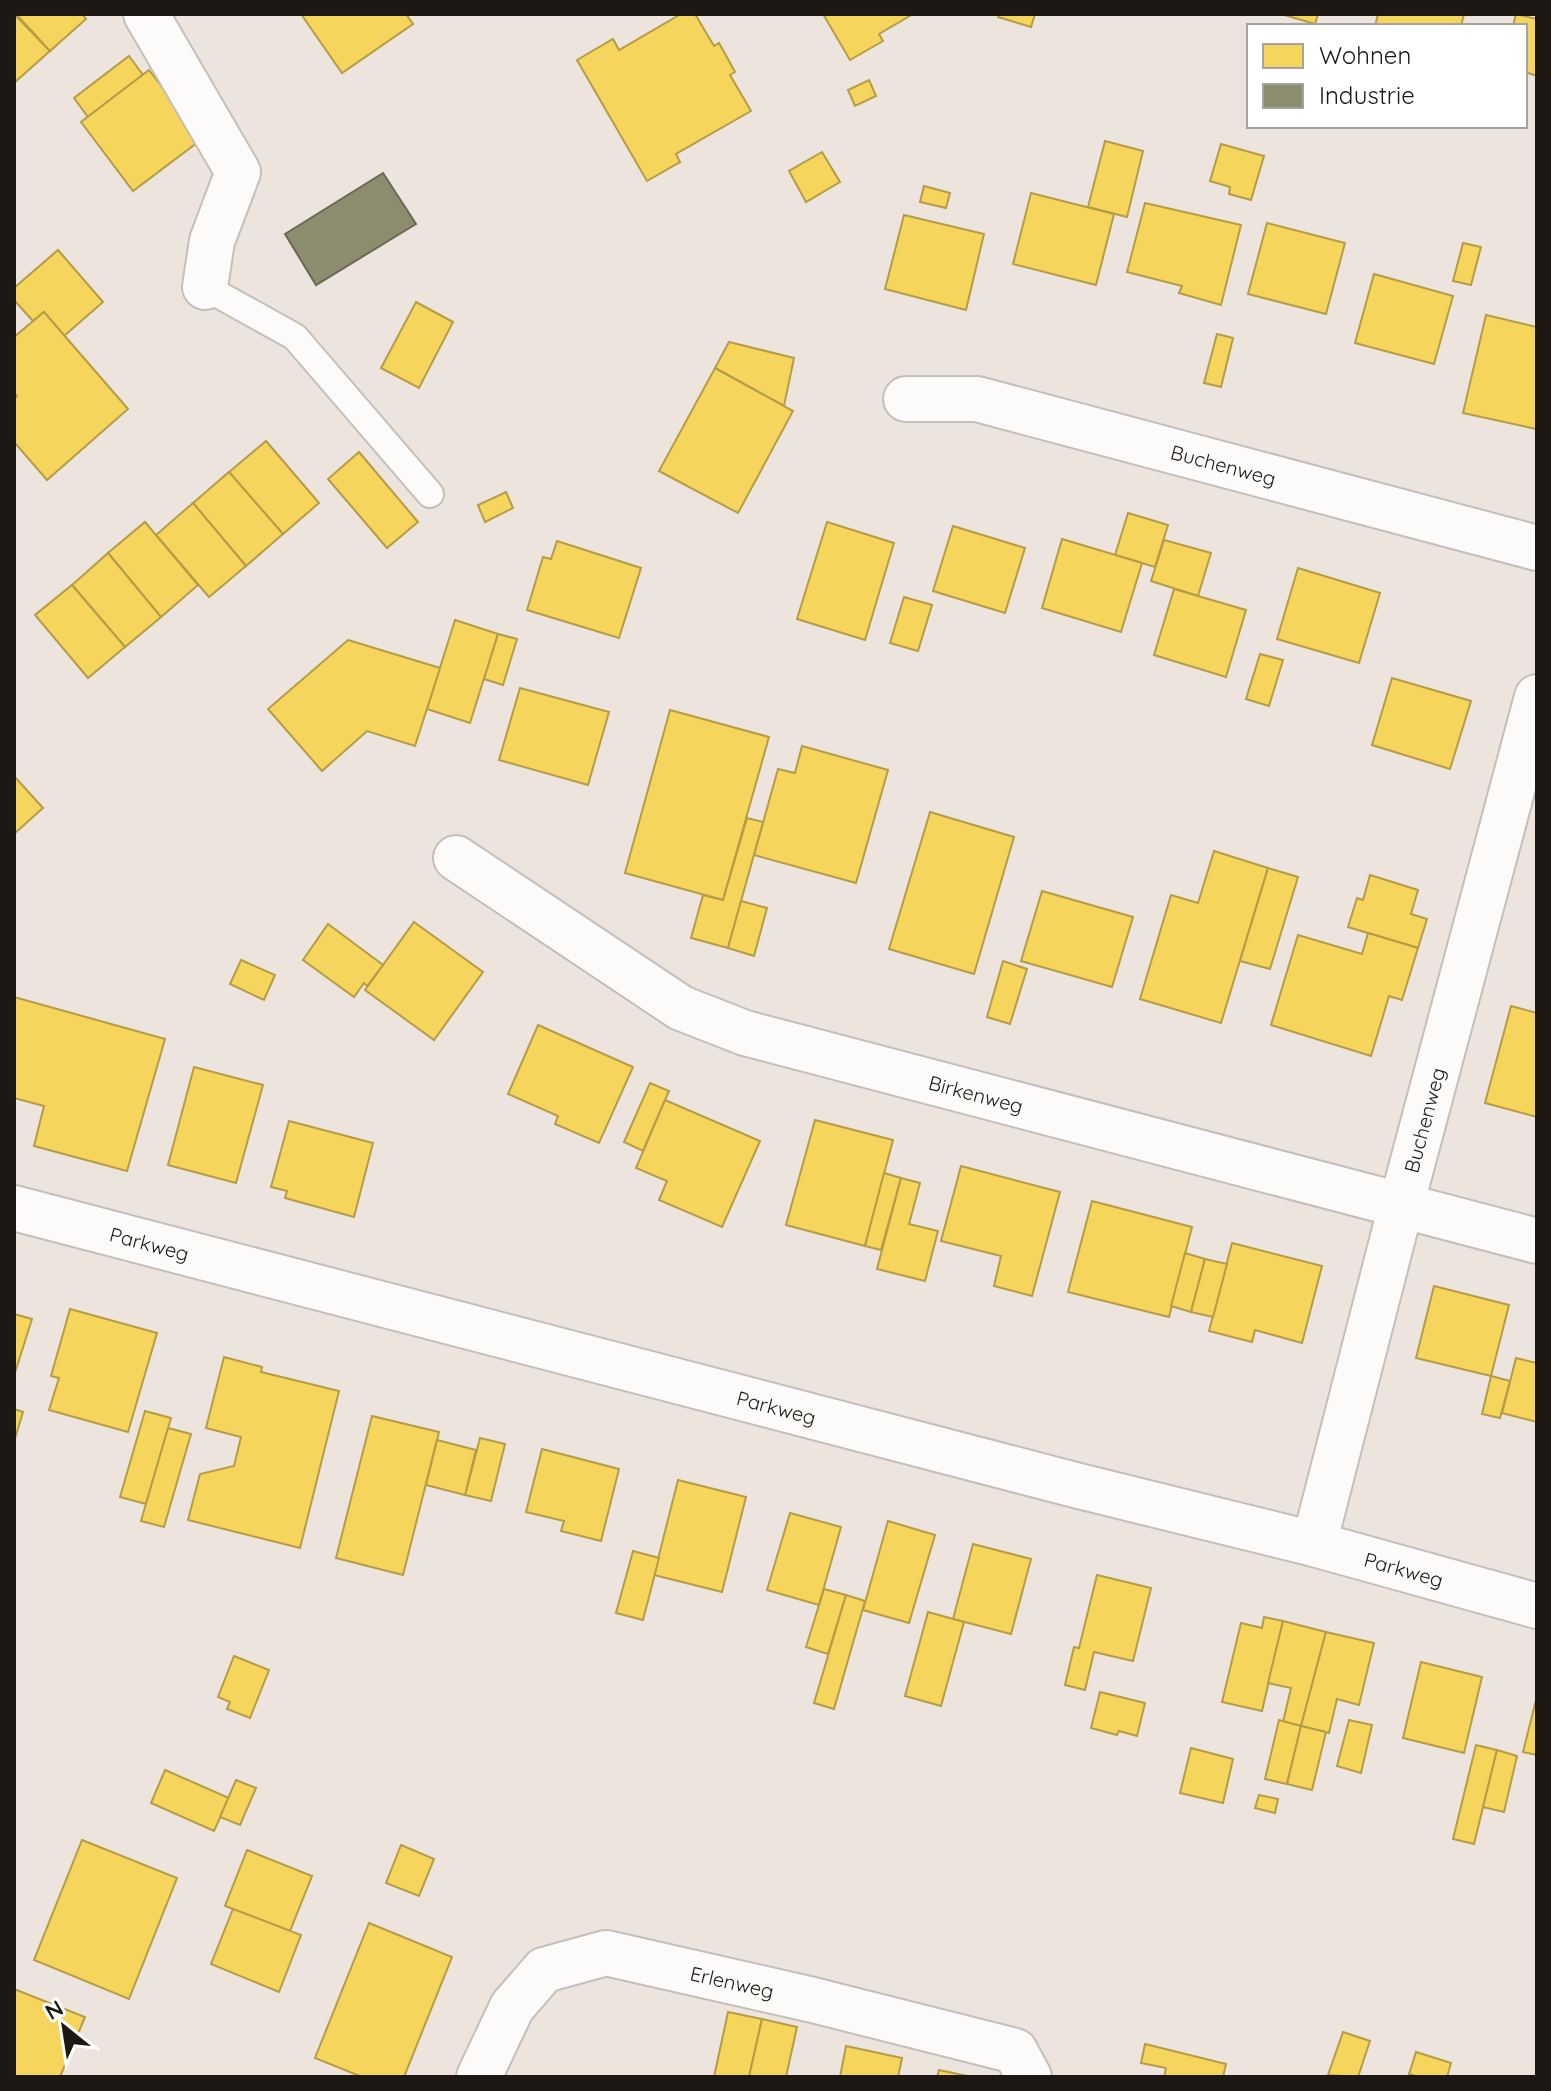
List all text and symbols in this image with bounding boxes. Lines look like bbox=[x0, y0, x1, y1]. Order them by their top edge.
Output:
legend bbox=[1247, 24, 1527, 128]
text: Wohnen bbox=[1319, 40, 1411, 70]
text: Industrie bbox=[1319, 80, 1415, 110]
street label: Buchenweg bbox=[1168, 439, 1279, 491]
street label: Buchenweg bbox=[1398, 1065, 1450, 1175]
street label: Birkenweg bbox=[926, 1069, 1026, 1118]
street label: Parkweg bbox=[107, 1221, 192, 1266]
street label: Parkweg bbox=[734, 1385, 819, 1429]
street label: Parkweg bbox=[1361, 1546, 1446, 1592]
street label: Erlenweg bbox=[688, 1960, 776, 2003]
north arrow bbox=[24, 1987, 104, 2067]
text: N bbox=[40, 1994, 68, 2026]

